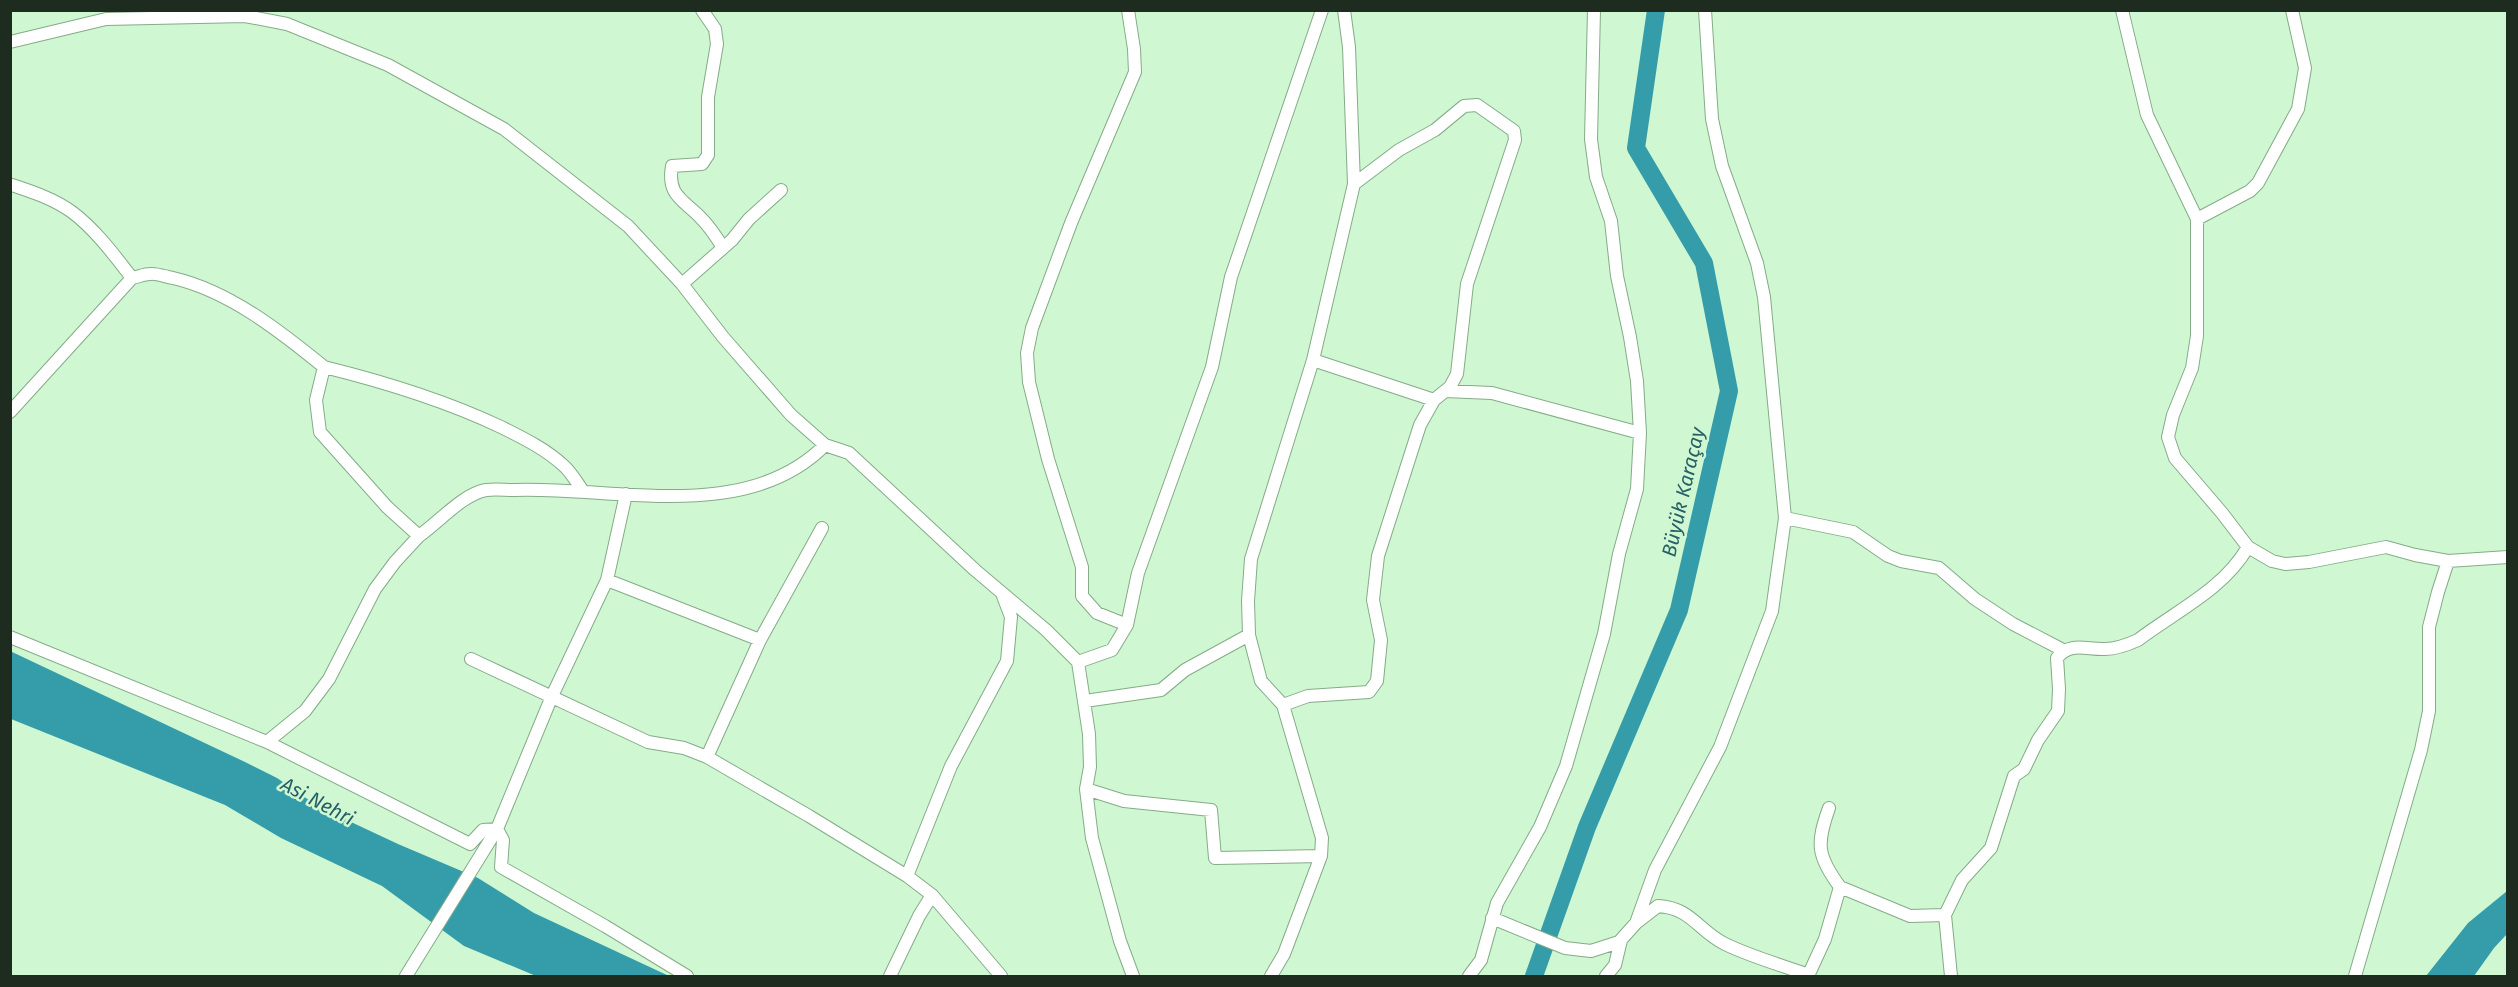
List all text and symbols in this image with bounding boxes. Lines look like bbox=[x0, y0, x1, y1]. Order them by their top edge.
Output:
water label: Büyük Karaçay bbox=[1656, 424, 1711, 559]
water label: Asi Nehri bbox=[276, 771, 359, 831]

